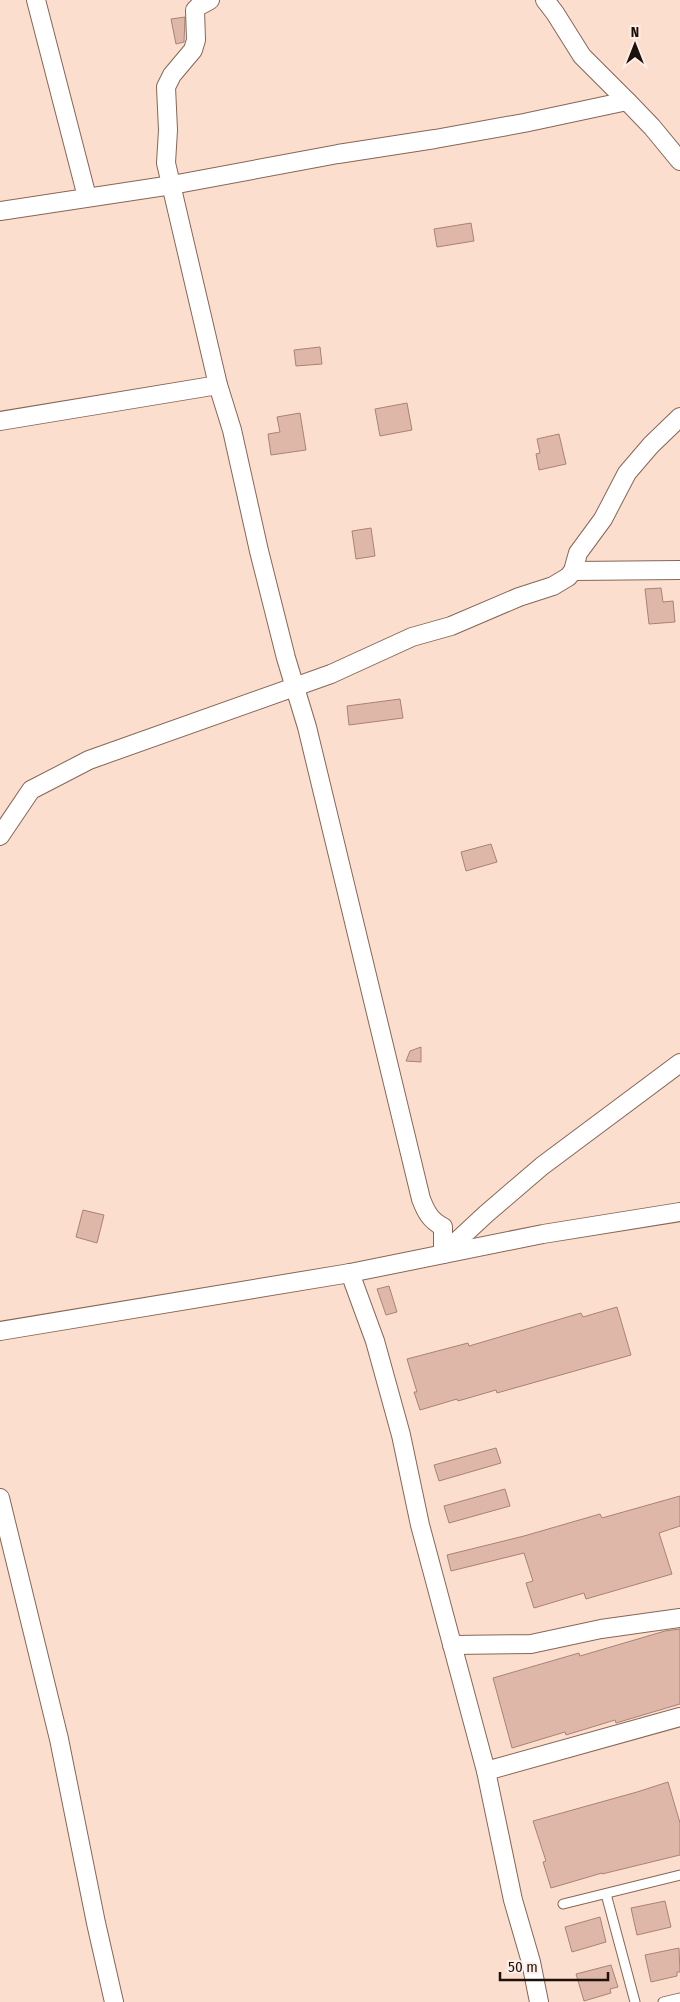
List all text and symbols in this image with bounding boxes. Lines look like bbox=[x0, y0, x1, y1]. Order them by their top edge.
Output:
north arrow bbox=[610, 20, 660, 70]
text: N bbox=[631, 24, 639, 41]
scale bar bbox=[500, 1950, 608, 1982]
text: 50 m bbox=[508, 1958, 538, 1976]

